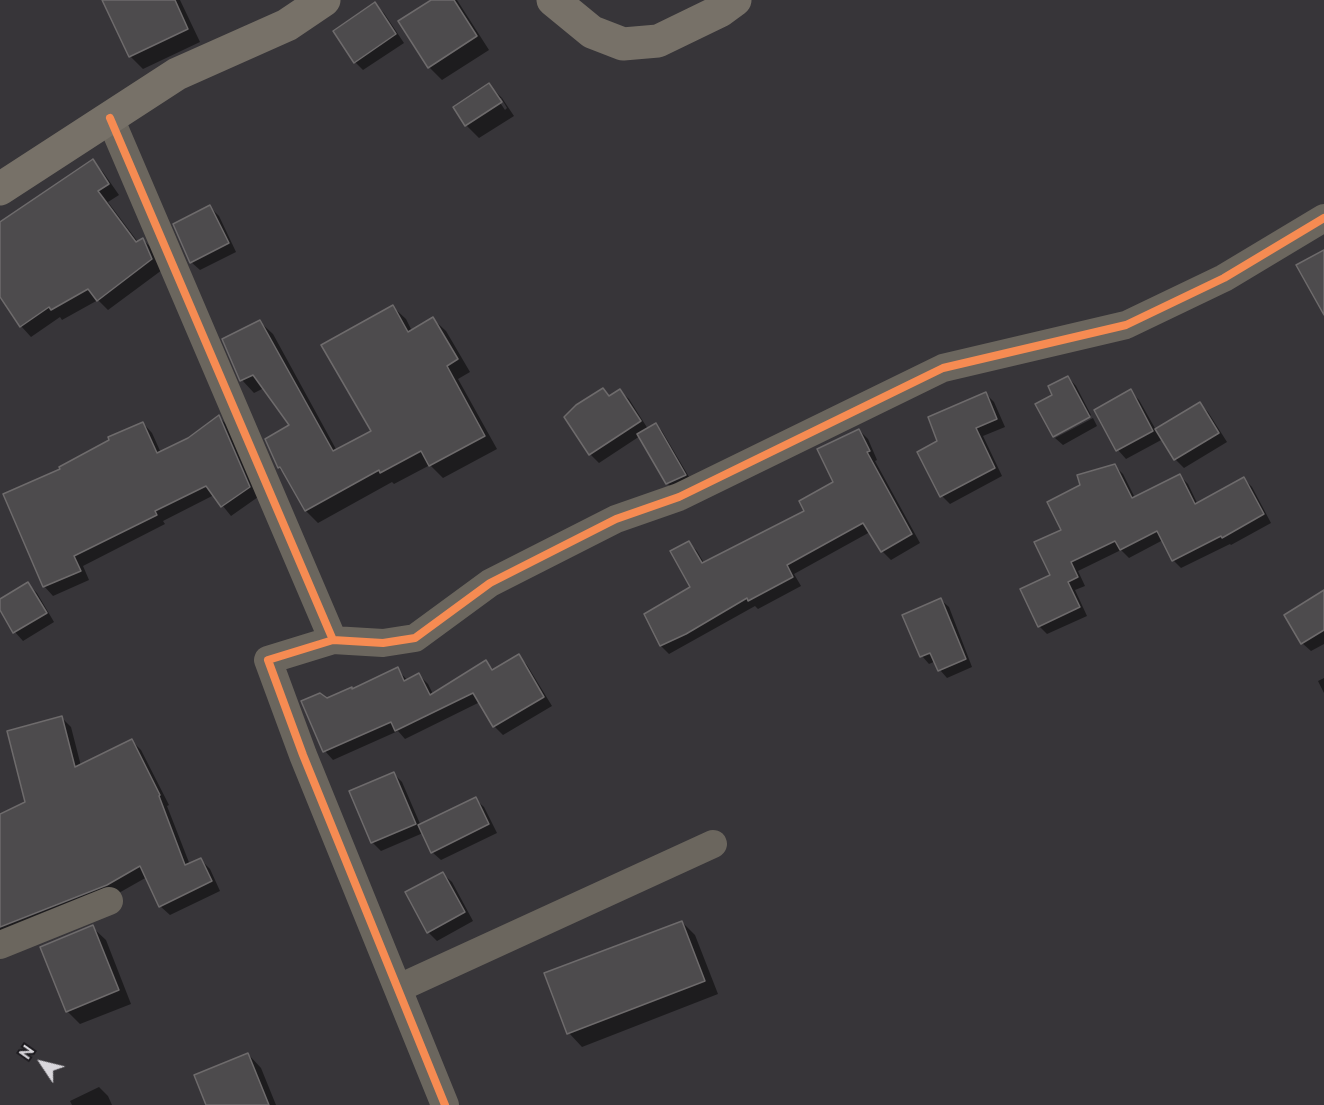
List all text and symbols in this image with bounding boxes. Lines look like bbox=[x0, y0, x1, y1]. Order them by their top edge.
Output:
north arrow bbox=[12, 1033, 72, 1093]
text: N bbox=[16, 1042, 38, 1063]

